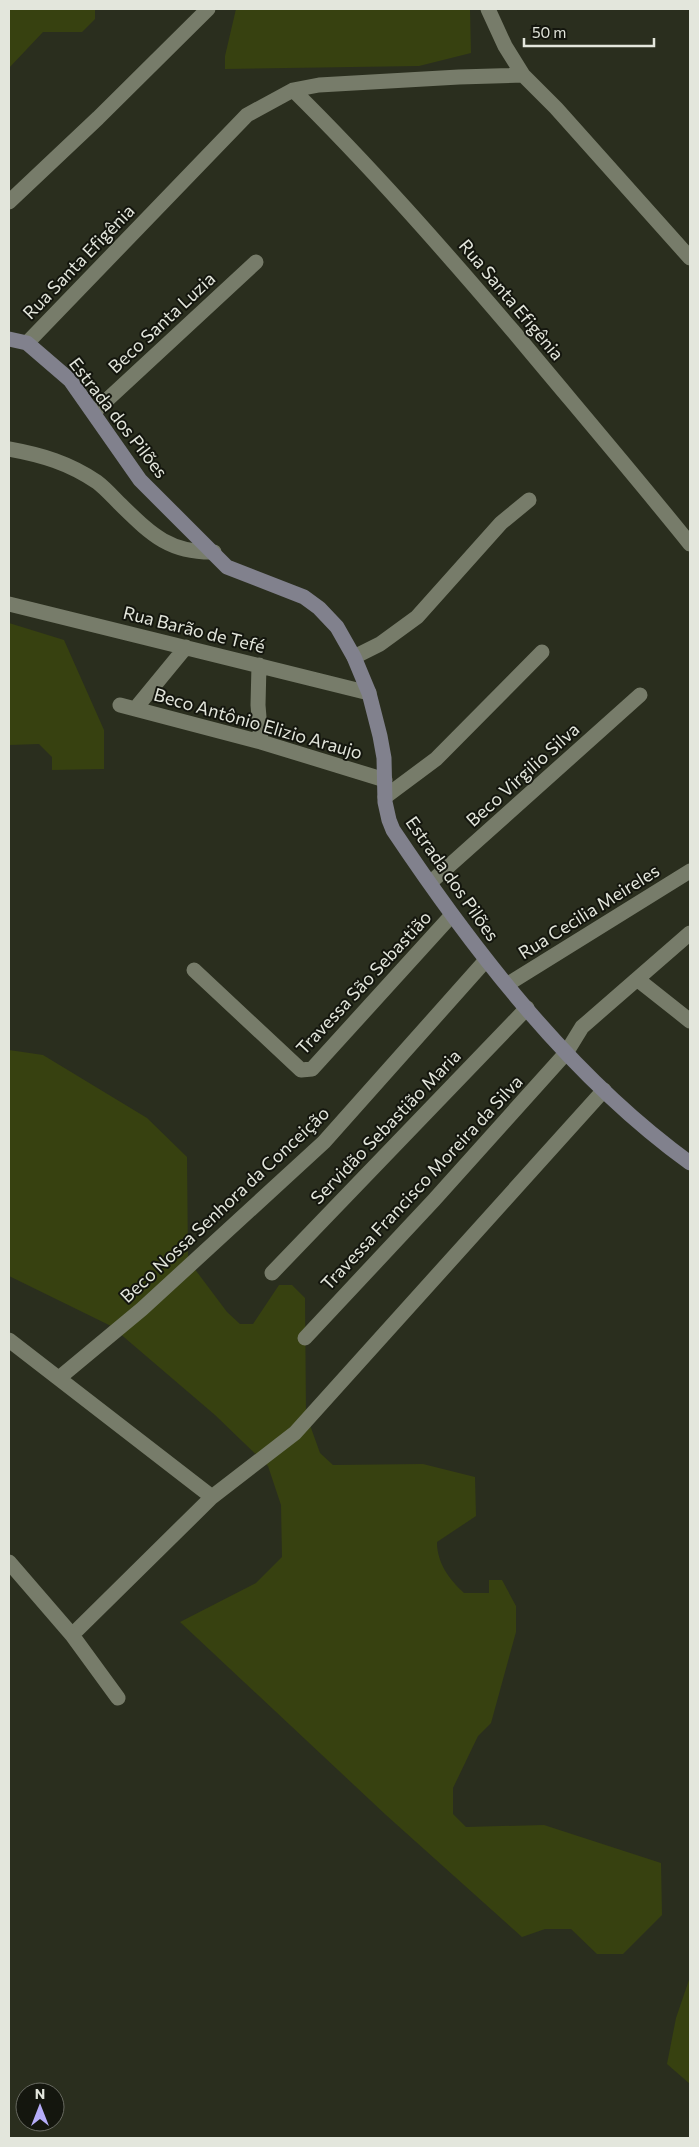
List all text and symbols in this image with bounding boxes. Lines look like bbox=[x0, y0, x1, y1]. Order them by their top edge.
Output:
scale bar bbox=[524, 15, 654, 47]
text: 50 m bbox=[532, 23, 566, 41]
street label: Rua Santa Efigênia bbox=[18, 199, 139, 323]
street label: Rua Santa Efigênia bbox=[455, 234, 569, 364]
street label: Beco Santa Luzia bbox=[103, 267, 219, 377]
street label: Estrada dos Pilões bbox=[65, 353, 173, 482]
street label: Rua Barão de Tefé bbox=[121, 601, 267, 657]
street label: Beco Antônio Elizio Araujo bbox=[151, 683, 365, 763]
street label: Beco Virgilio Silva bbox=[461, 718, 583, 831]
street label: Estrada dos Pilões bbox=[402, 812, 504, 945]
street label: Rua Cecilia Meireles bbox=[514, 859, 663, 963]
street label: Travessa São Sebastião bbox=[291, 906, 436, 1059]
street label: Servidão Sebastião Maria bbox=[306, 1044, 465, 1208]
street label: Travessa Francisco Moreira da Silva bbox=[316, 1070, 527, 1294]
street label: Beco Nossa Senhora da Conceição bbox=[115, 1102, 333, 1307]
north arrow bbox=[15, 2082, 65, 2132]
text: N bbox=[35, 2085, 45, 2102]

